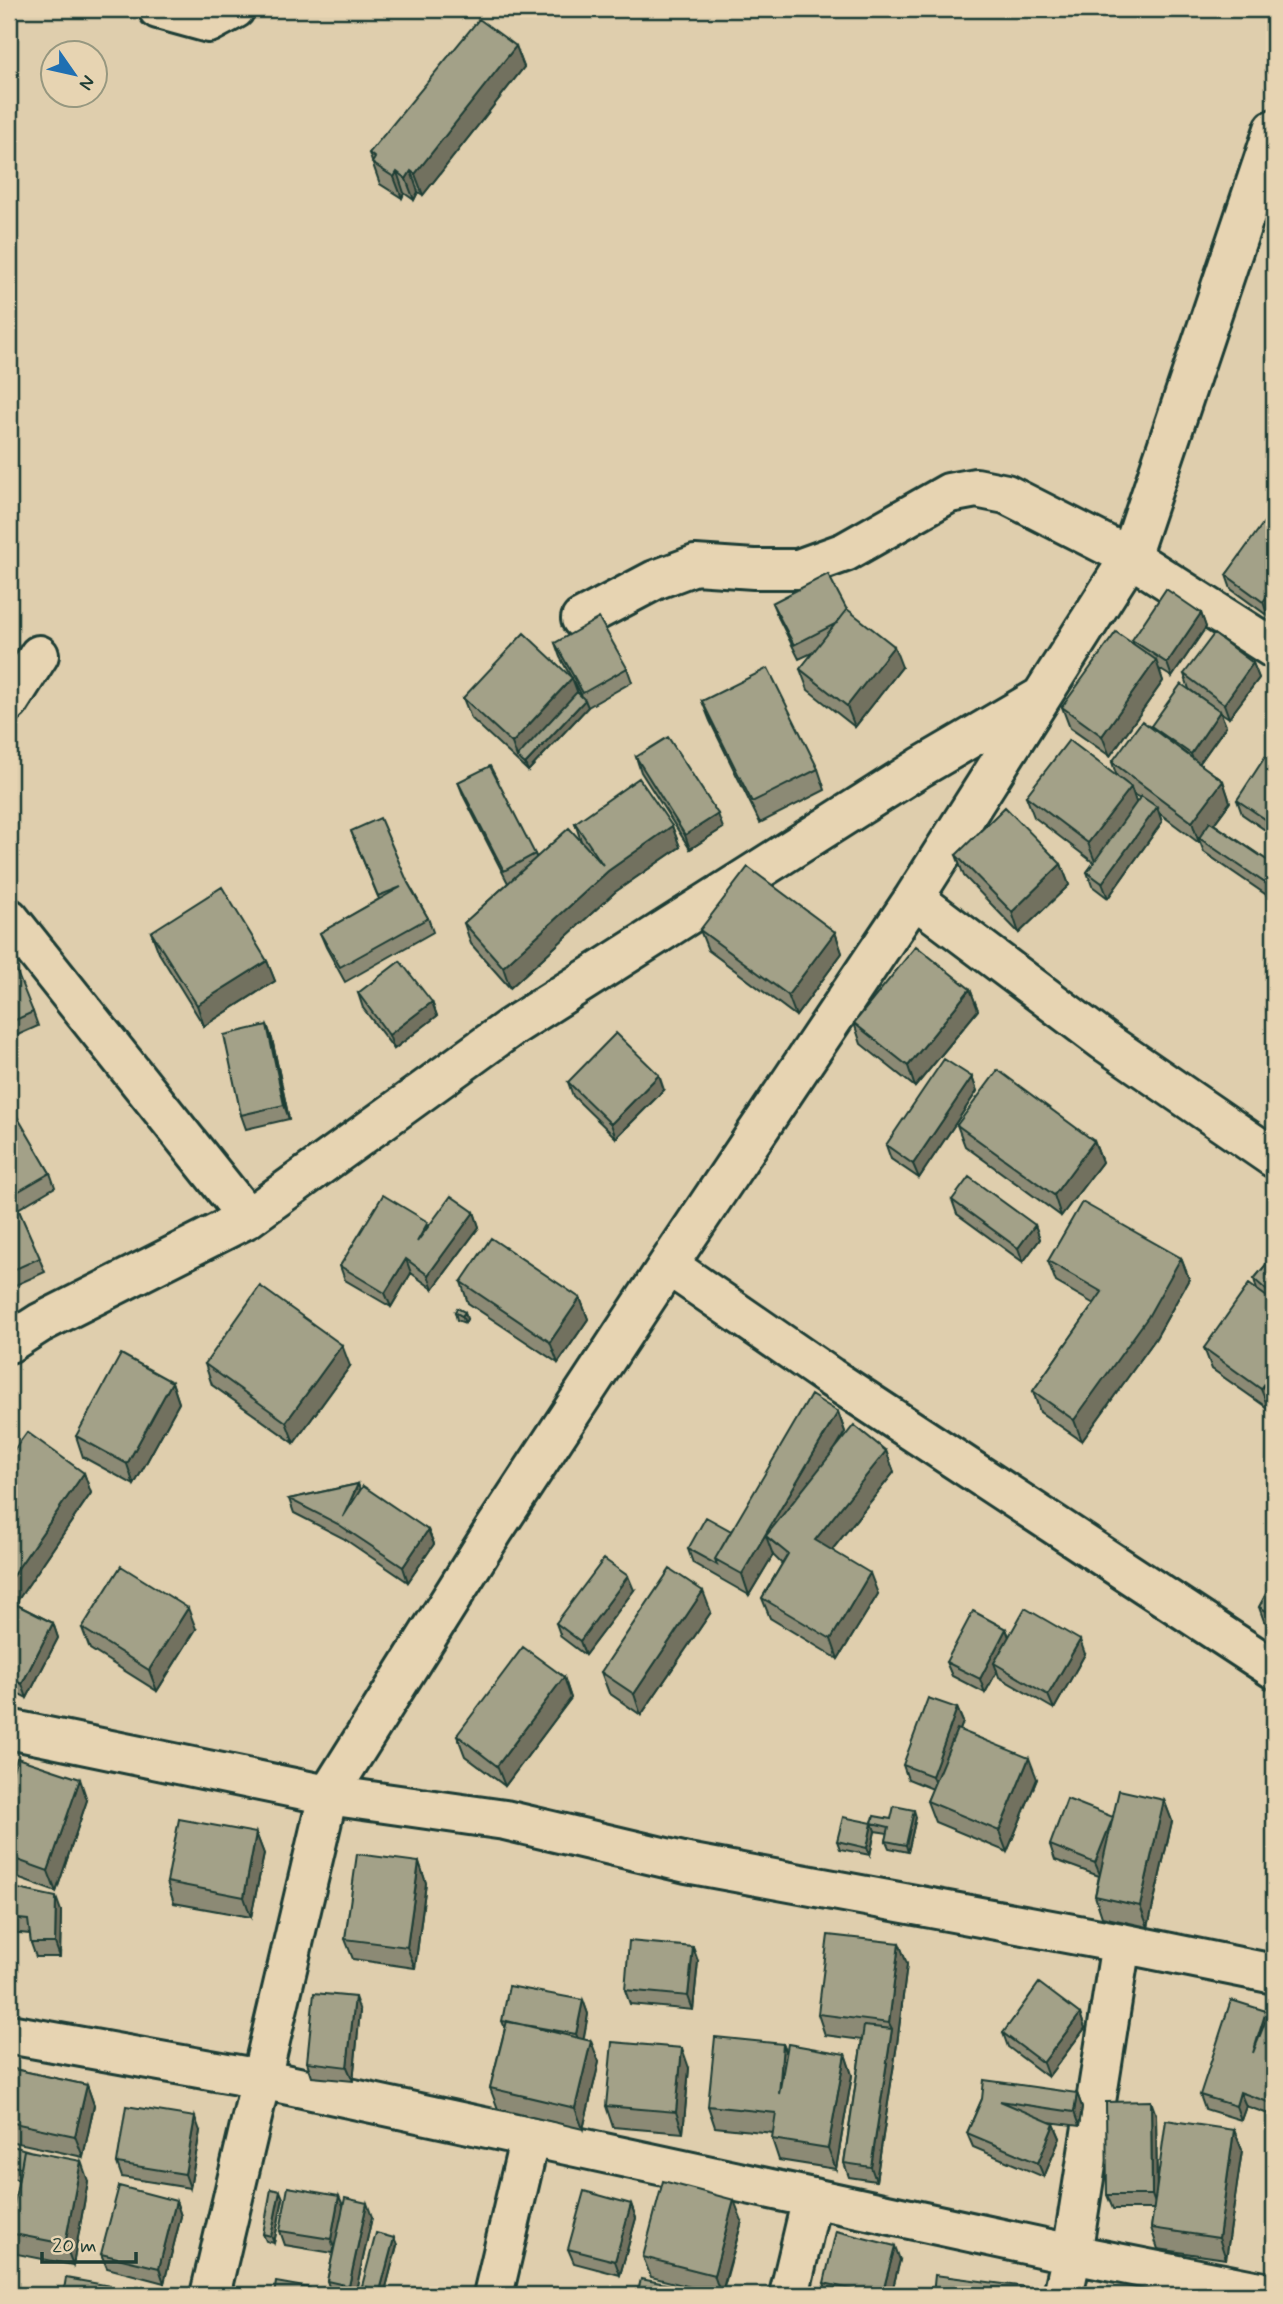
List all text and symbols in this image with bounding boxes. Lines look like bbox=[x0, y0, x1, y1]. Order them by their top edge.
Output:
north arrow bbox=[38, 38, 108, 108]
text: N bbox=[73, 70, 101, 95]
scale bar bbox=[42, 2220, 136, 2264]
text: 20 m bbox=[52, 2232, 97, 2260]

